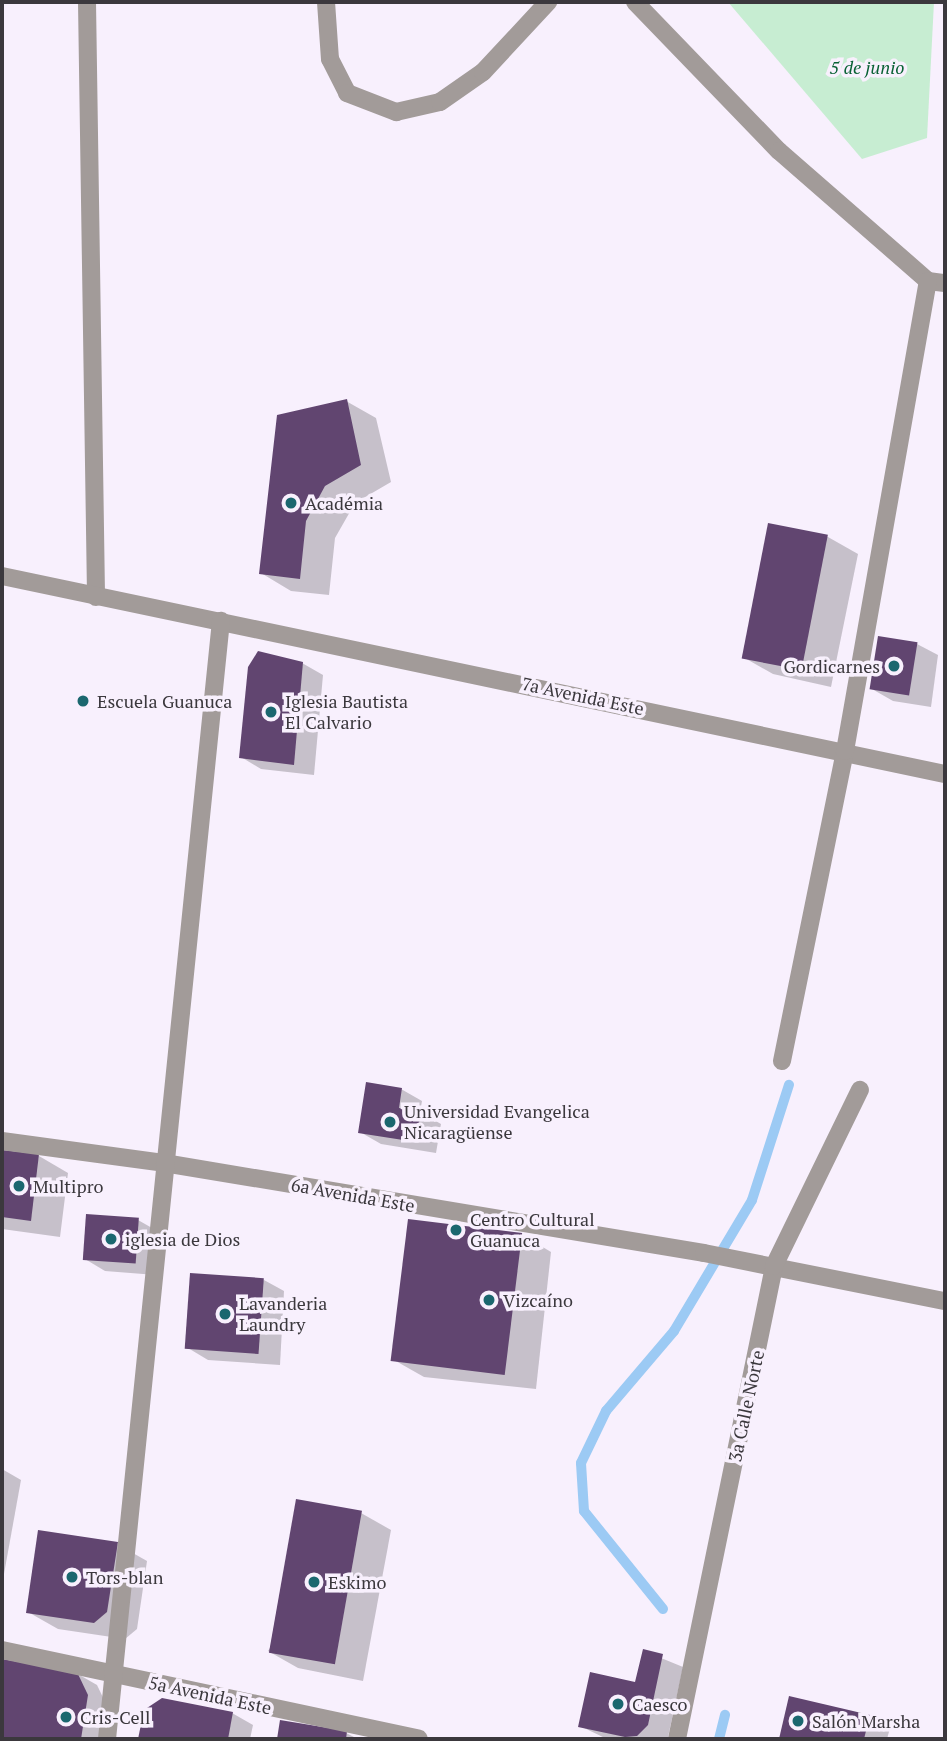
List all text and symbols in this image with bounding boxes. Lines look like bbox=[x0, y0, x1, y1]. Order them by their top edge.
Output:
park label: 5 de junio bbox=[830, 56, 904, 78]
place label: Académia bbox=[305, 492, 383, 514]
marker: Académia bbox=[283, 495, 299, 511]
place label: Gordicarnes bbox=[783, 655, 880, 677]
marker: Gordicarnes bbox=[886, 658, 902, 674]
street label: 7a Avenida Este bbox=[520, 672, 646, 720]
place label: Escuela Guanuca bbox=[97, 690, 232, 712]
place label: Iglesia Bautista El Calvario bbox=[285, 691, 408, 734]
marker: Escuela Guanuca bbox=[75, 693, 91, 709]
marker: Iglesia Bautista El Calvario bbox=[263, 704, 279, 720]
place label: Universidad Evangelica Nicaragüense bbox=[404, 1101, 590, 1144]
marker: Universidad Evangelica Nicaragüense bbox=[382, 1114, 398, 1130]
street label: 6a Avenida Este bbox=[289, 1173, 417, 1217]
place label: Multipro bbox=[33, 1175, 104, 1197]
marker: Multipro bbox=[11, 1178, 27, 1194]
place label: Centro Cultural Guanuca bbox=[470, 1209, 595, 1252]
marker: Centro Cultural Guanuca bbox=[448, 1222, 464, 1238]
place label: iglesia de Dios bbox=[125, 1228, 240, 1250]
marker: iglesia de Dios bbox=[103, 1231, 119, 1247]
place label: Vizcaíno bbox=[503, 1289, 573, 1311]
marker: Vizcaíno bbox=[481, 1292, 497, 1308]
place label: Lavanderia Laundry bbox=[239, 1293, 327, 1336]
marker: Lavanderia Laundry bbox=[217, 1306, 233, 1322]
street label: 3a Calle Norte bbox=[724, 1348, 768, 1464]
place label: Tors-blan bbox=[86, 1566, 163, 1588]
marker: Tors-blan bbox=[64, 1569, 80, 1585]
place label: Eskimo bbox=[328, 1571, 386, 1593]
marker: Eskimo bbox=[306, 1574, 322, 1590]
street label: 5a Avenida Este bbox=[146, 1671, 274, 1719]
place label: Caesco bbox=[632, 1693, 688, 1715]
marker: Caesco bbox=[610, 1696, 626, 1712]
place label: Cris-Cell bbox=[80, 1706, 150, 1728]
marker: Cris-Cell bbox=[58, 1709, 74, 1725]
place label: Salón Marsha bbox=[812, 1710, 920, 1732]
marker: Salón Marsha bbox=[790, 1713, 806, 1729]

